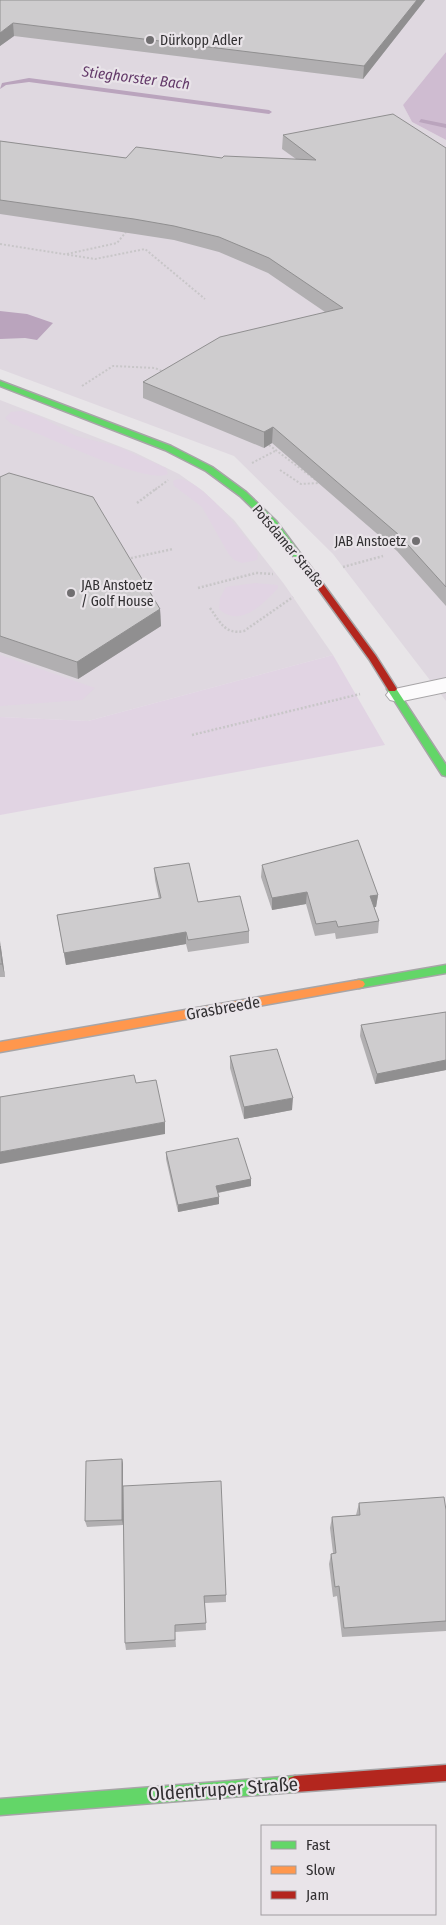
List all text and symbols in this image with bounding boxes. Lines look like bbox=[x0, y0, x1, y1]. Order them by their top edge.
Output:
place label: Dürkopp Adler bbox=[160, 32, 243, 49]
marker: Dürkopp Adler bbox=[144, 34, 156, 46]
water label: Stieghorster Bach bbox=[80, 62, 191, 94]
street label: Potsdamer Straße bbox=[249, 501, 327, 591]
place label: JAB Anstoetz bbox=[334, 533, 406, 550]
marker: JAB Anstoetz bbox=[410, 535, 422, 547]
place label: JAB Anstoetz / Golf House bbox=[81, 577, 154, 610]
marker: JAB Anstoetz / Golf House bbox=[65, 587, 77, 599]
street label: Grasbreede bbox=[185, 992, 262, 1024]
street label: Oldentruper Straße bbox=[147, 1772, 299, 1806]
legend bbox=[261, 1825, 436, 1915]
text: Fast bbox=[306, 1836, 330, 1854]
text: Slow bbox=[306, 1861, 335, 1879]
text: Jam bbox=[306, 1886, 329, 1904]

